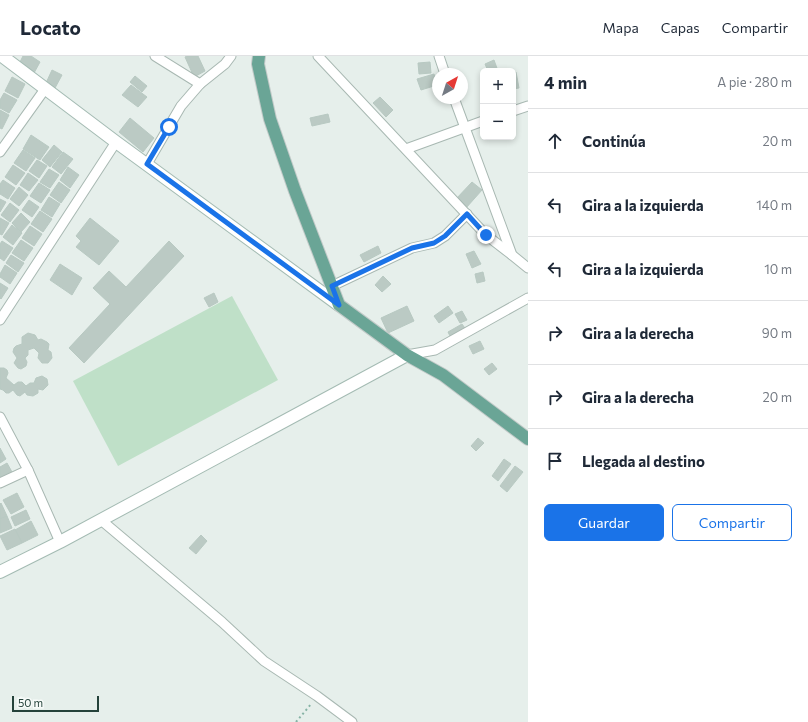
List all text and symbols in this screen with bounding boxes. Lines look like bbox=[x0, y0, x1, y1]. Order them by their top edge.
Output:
text: Locato bbox=[20, 16, 81, 39]
text: Mapa bbox=[603, 19, 639, 36]
text: Capas bbox=[661, 19, 700, 36]
text: Compartir bbox=[722, 19, 788, 36]
north arrow bbox=[432, 68, 468, 104]
map controls bbox=[480, 68, 516, 140]
button: + bbox=[480, 68, 516, 104]
text: 4 min bbox=[544, 72, 587, 93]
text: A pie · 280 m bbox=[717, 74, 792, 90]
button: − bbox=[480, 104, 516, 140]
route start bbox=[160, 118, 178, 136]
icon: ahead bbox=[544, 130, 566, 152]
text: Continúa bbox=[582, 132, 646, 150]
text: 20 m bbox=[763, 133, 792, 149]
icon: left bbox=[544, 194, 566, 216]
text: Gira a la izquierda bbox=[582, 196, 704, 214]
text: 140 m bbox=[756, 197, 792, 213]
route end bbox=[477, 226, 495, 244]
icon: left bbox=[544, 258, 566, 280]
text: Gira a la izquierda bbox=[582, 260, 704, 278]
text: 10 m bbox=[764, 261, 792, 277]
icon: right bbox=[544, 322, 566, 344]
text: Gira a la derecha bbox=[582, 324, 694, 342]
text: 90 m bbox=[762, 325, 792, 341]
icon: right bbox=[544, 386, 566, 408]
text: Gira a la derecha bbox=[582, 388, 694, 406]
text: 20 m bbox=[763, 389, 792, 405]
icon: arrive bbox=[544, 450, 566, 472]
text: Llegada al destino bbox=[582, 452, 705, 470]
button: Guardar bbox=[544, 504, 664, 541]
button: Compartir bbox=[672, 504, 792, 541]
scale bar bbox=[12, 694, 99, 713]
text: 50 m bbox=[18, 696, 43, 709]

